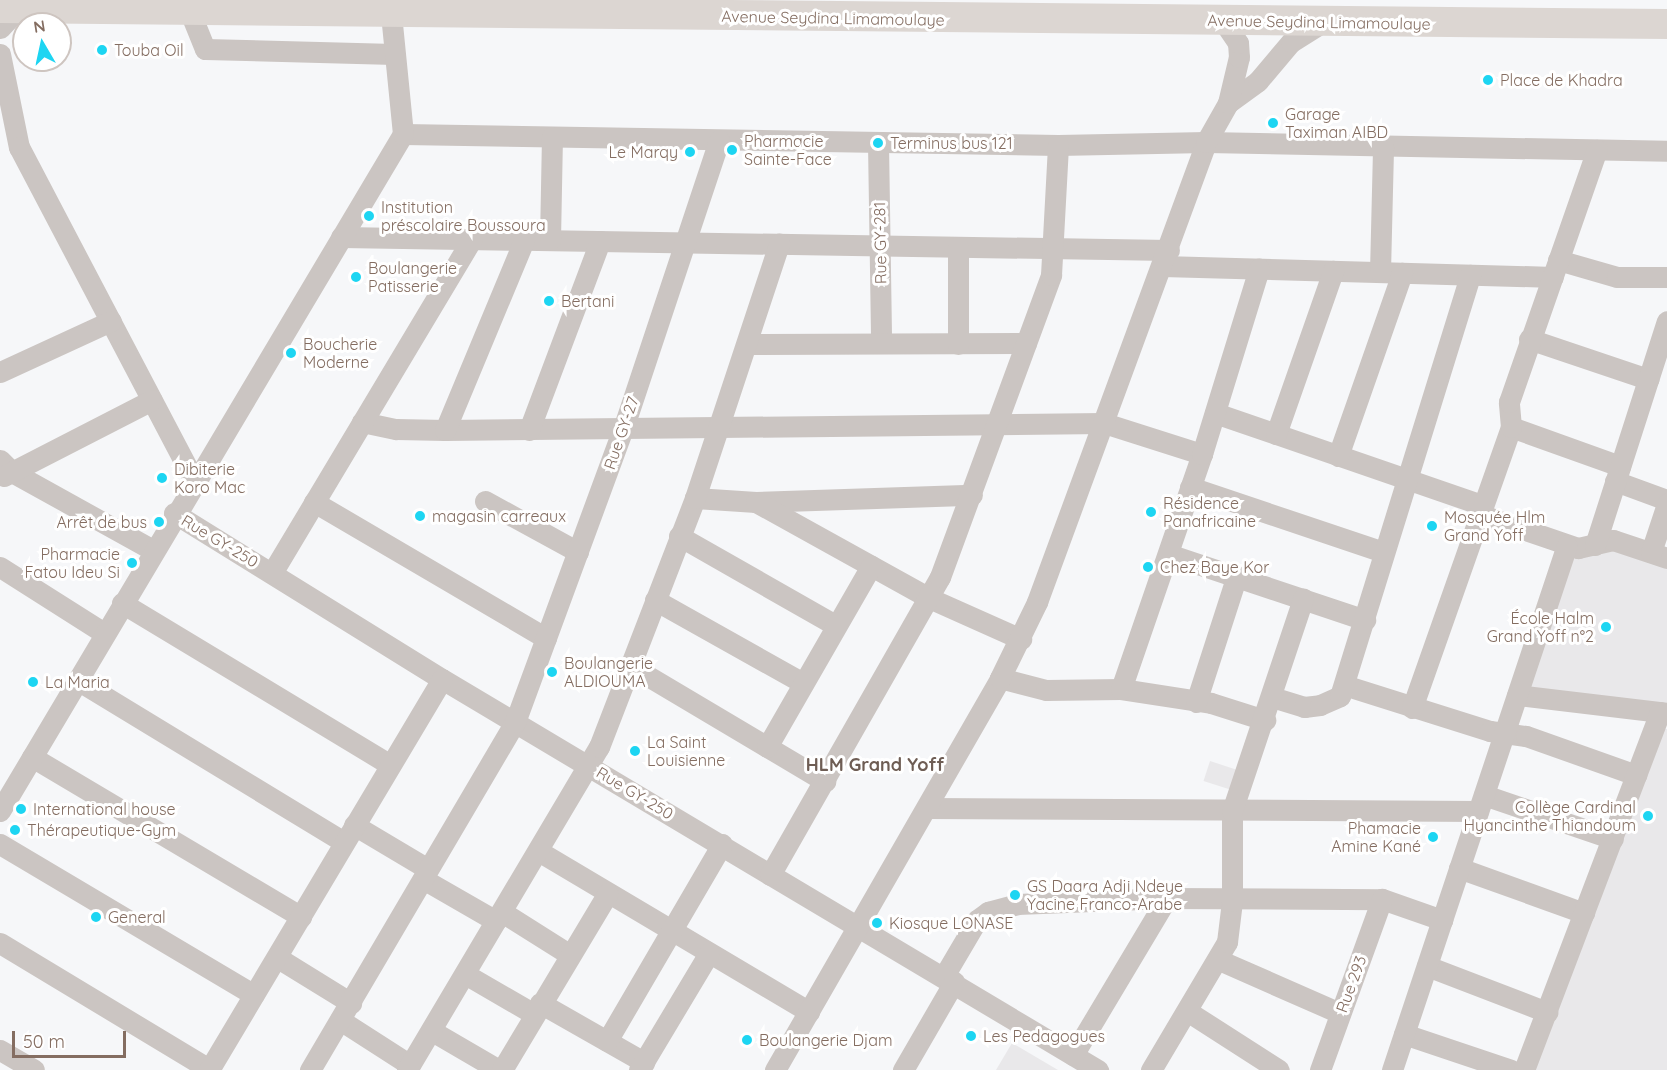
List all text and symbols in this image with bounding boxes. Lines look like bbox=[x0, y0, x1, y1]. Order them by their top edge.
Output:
street label: Avenue Seydina Limamoulaye bbox=[721, 6, 945, 30]
street label: Avenue Seydina Limamoulaye bbox=[1207, 10, 1431, 34]
north arrow bbox=[12, 12, 72, 72]
text: N bbox=[32, 15, 47, 37]
place label: Touba Oil bbox=[114, 40, 184, 60]
marker: Touba Oil bbox=[95, 43, 109, 57]
place label: Place de Khadra bbox=[1500, 70, 1623, 90]
marker: Place de Khadra bbox=[1481, 73, 1495, 87]
place label: Garage Taximan AIBD bbox=[1285, 104, 1388, 142]
marker: Garage Taximan AIBD bbox=[1266, 116, 1280, 130]
place label: Pharmacie Sainte-Face bbox=[744, 131, 832, 169]
place label: Terminus bus 121 bbox=[890, 133, 1013, 153]
marker: Terminus bus 121 bbox=[871, 136, 885, 150]
place label: Le Marqy bbox=[609, 142, 678, 162]
marker: Pharmacie Sainte-Face bbox=[725, 143, 739, 157]
marker: Le Marqy bbox=[683, 145, 697, 159]
place label: Institution préscolaire Boussoura bbox=[381, 197, 546, 235]
street label: Rue GY-281 bbox=[870, 202, 890, 284]
marker: Institution préscolaire Boussoura bbox=[362, 209, 376, 223]
place label: Boulangerie Patisserie bbox=[368, 258, 457, 296]
marker: Boulangerie Patisserie bbox=[349, 270, 363, 284]
place label: Bertani bbox=[561, 291, 614, 311]
marker: Bertani bbox=[542, 294, 556, 308]
place label: Boucherie Moderne bbox=[303, 334, 377, 372]
marker: Boucherie Moderne bbox=[284, 346, 298, 360]
street label: Rue GY-27 bbox=[600, 394, 642, 472]
place label: Dibiterie Koro Mac bbox=[174, 459, 245, 497]
marker: Dibiterie Koro Mac bbox=[155, 471, 169, 485]
place label: Résidence Panafricaine bbox=[1163, 493, 1256, 531]
marker: Résidence Panafricaine bbox=[1144, 505, 1158, 519]
place label: magasin carreaux bbox=[432, 506, 566, 526]
place label: Mosquée Hlm Grand Yoff bbox=[1444, 507, 1545, 545]
marker: magasin carreaux bbox=[413, 509, 427, 523]
street label: Rue GY-250 bbox=[178, 511, 262, 571]
place label: Arrêt de bus bbox=[56, 512, 147, 532]
marker: Arrêt de bus bbox=[152, 515, 166, 529]
marker: Mosquée Hlm Grand Yoff bbox=[1425, 519, 1439, 533]
place label: Pharmacie Fatou Ideu Si bbox=[24, 544, 120, 582]
marker: Pharmacie Fatou Ideu Si bbox=[125, 556, 139, 570]
place label: Chez Baye Kor bbox=[1160, 557, 1269, 577]
marker: Chez Baye Kor bbox=[1141, 560, 1155, 574]
place label: École Halm Grand Yoff n°2 bbox=[1487, 608, 1594, 646]
marker: École Halm Grand Yoff n°2 bbox=[1599, 620, 1613, 634]
place label: Boulangerie ALDIOUMA bbox=[564, 653, 653, 691]
marker: Boulangerie ALDIOUMA bbox=[545, 665, 559, 679]
place label: La Maria bbox=[45, 672, 110, 692]
marker: La Maria bbox=[26, 675, 40, 689]
place label: La Saint Louisienne bbox=[647, 732, 725, 770]
marker: La Saint Louisienne bbox=[628, 744, 642, 758]
district label: HLM Grand Yoff bbox=[806, 754, 944, 776]
street label: Rue GY-250 bbox=[593, 763, 677, 823]
place label: Collège Cardinal Hyancinthe Thiandoum bbox=[1463, 797, 1636, 835]
place label: International house bbox=[33, 799, 176, 819]
marker: International house bbox=[14, 802, 28, 816]
marker: Collège Cardinal Hyancinthe Thiandoum bbox=[1641, 809, 1655, 823]
place label: Phamacie Amine Kané bbox=[1331, 818, 1421, 856]
place label: Thérapeutique-Gym bbox=[27, 820, 176, 840]
marker: Thérapeutique-Gym bbox=[8, 823, 22, 837]
marker: Phamacie Amine Kané bbox=[1426, 830, 1440, 844]
place label: GS Daara Adji Ndeye Yacine Franco-Arabe bbox=[1027, 876, 1183, 914]
marker: GS Daara Adji Ndeye Yacine Franco-Arabe bbox=[1008, 888, 1022, 902]
place label: General bbox=[108, 907, 166, 927]
marker: General bbox=[89, 910, 103, 924]
place label: Kiosque LONASE bbox=[889, 913, 1013, 933]
marker: Kiosque LONASE bbox=[870, 916, 884, 930]
street label: Rue 293 bbox=[1332, 953, 1370, 1015]
scale bar bbox=[15, 1019, 129, 1057]
place label: Les Pedagogues bbox=[983, 1026, 1105, 1046]
marker: Les Pedagogues bbox=[964, 1029, 978, 1043]
text: 50 m bbox=[23, 1030, 65, 1053]
place label: Boulangerie Djam bbox=[759, 1030, 893, 1050]
marker: Boulangerie Djam bbox=[740, 1033, 754, 1047]

